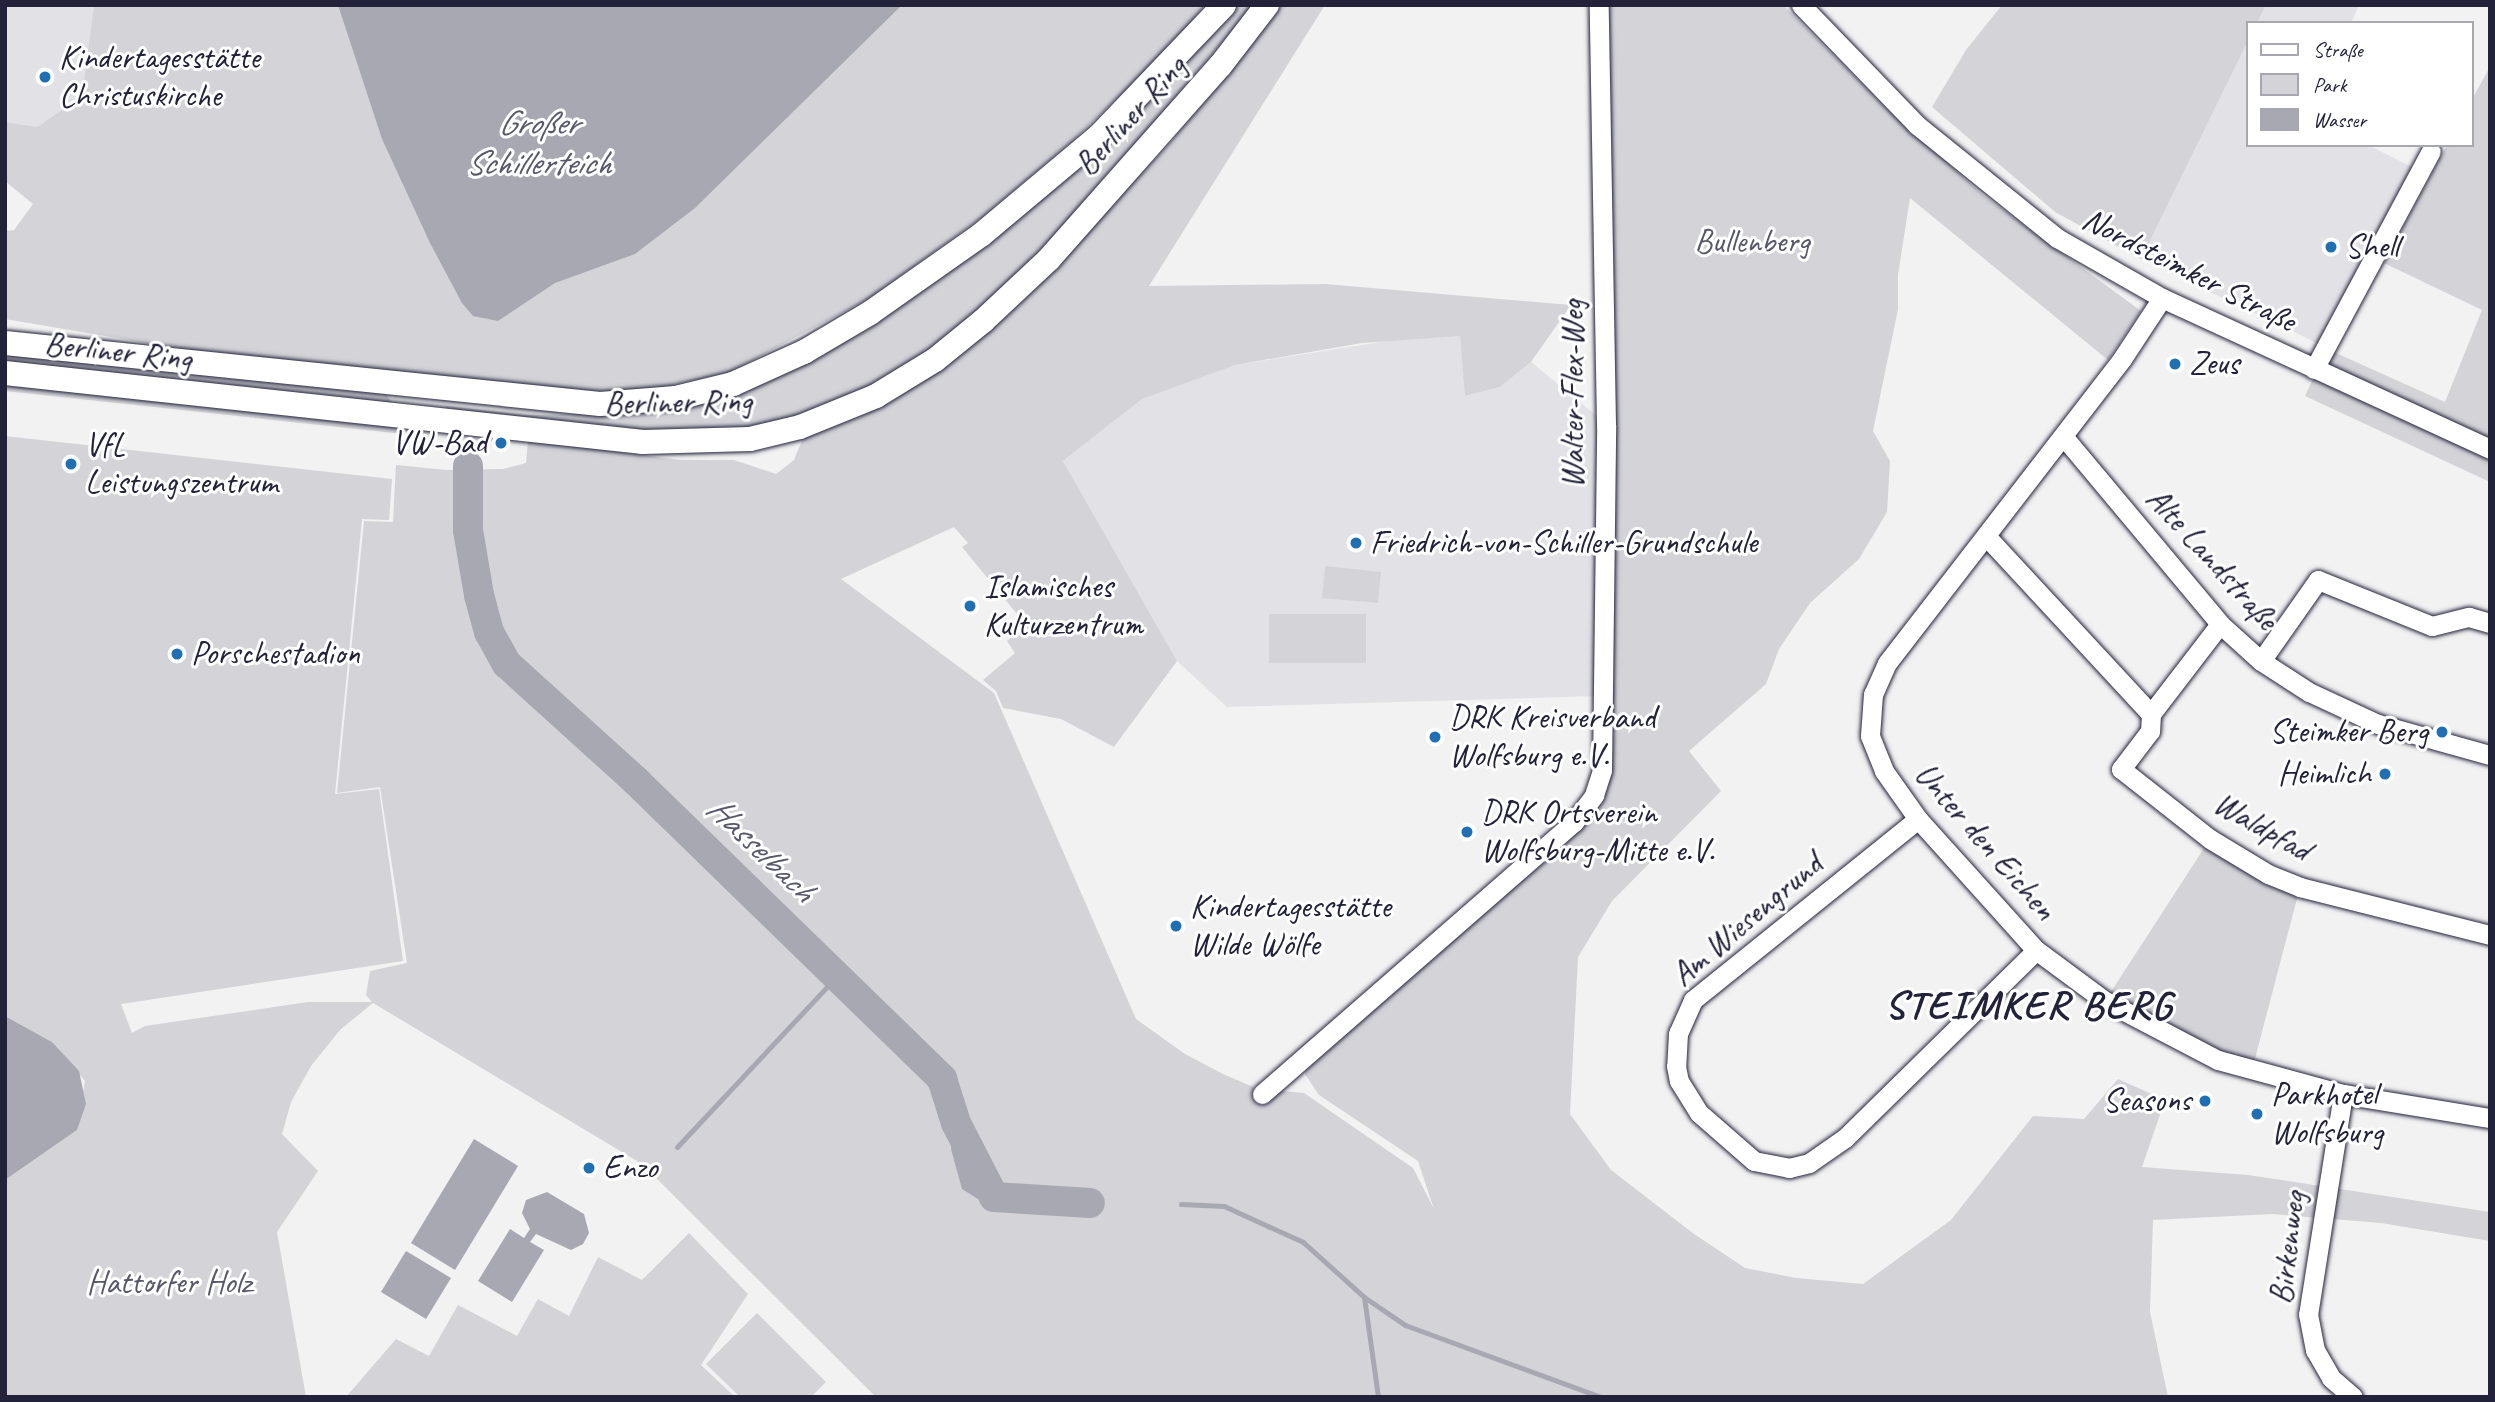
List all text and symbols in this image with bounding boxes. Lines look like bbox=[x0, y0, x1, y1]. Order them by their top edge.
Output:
legend bbox=[2246, 21, 2474, 147]
text: Straße bbox=[2313, 37, 2363, 63]
place label: Kindertagesstätte Christuskirche bbox=[59, 38, 260, 116]
street label: Berliner Ring bbox=[1067, 48, 1195, 184]
marker: Kindertagesstätte Christuskirche bbox=[37, 69, 53, 85]
text: Park bbox=[2313, 72, 2346, 98]
water label: Großer Schillerteich bbox=[466, 102, 610, 184]
text: Wasser bbox=[2313, 107, 2366, 133]
street label: Nordsteimker Straße bbox=[2075, 199, 2303, 341]
park label: Bullenberg bbox=[1694, 222, 1810, 262]
place label: Shell bbox=[2345, 227, 2399, 267]
marker: Shell bbox=[2323, 239, 2339, 255]
street label: Walter-Flex-Weg bbox=[1553, 300, 1593, 488]
street label: Berliner Ring bbox=[43, 325, 193, 379]
place label: Zeus bbox=[2189, 344, 2239, 384]
marker: Zeus bbox=[2167, 356, 2183, 372]
street label: Berliner Ring bbox=[604, 382, 752, 424]
place label: VW-Bad bbox=[392, 423, 487, 463]
place label: VfL Leistungszentrum bbox=[85, 425, 278, 503]
marker: VW-Bad bbox=[493, 435, 509, 451]
marker: VfL Leistungszentrum bbox=[63, 456, 79, 472]
street label: Alte Landstraße bbox=[2137, 479, 2287, 639]
place label: Friedrich-von-Schiller-Grundschule bbox=[1370, 523, 1757, 563]
marker: Friedrich-von-Schiller-Grundschule bbox=[1348, 535, 1364, 551]
place label: Islamisches Kulturzentrum bbox=[984, 567, 1143, 645]
marker: Islamisches Kulturzentrum bbox=[962, 598, 978, 614]
place label: Porschestadion bbox=[191, 634, 360, 674]
marker: Porschestadion bbox=[169, 646, 185, 662]
place label: DRK Kreisverband Wolfsburg e.V. bbox=[1449, 698, 1655, 776]
place label: Steimker Berg bbox=[2269, 712, 2428, 752]
marker: Steimker Berg bbox=[2434, 724, 2450, 740]
marker: DRK Kreisverband Wolfsburg e.V. bbox=[1427, 729, 1443, 745]
place label: Heimlich bbox=[2278, 754, 2371, 794]
street label: Unter den Eichen bbox=[1906, 756, 2064, 928]
marker: Heimlich bbox=[2377, 766, 2393, 782]
street label: Waldpfad bbox=[2207, 784, 2317, 870]
water label: Hasselbach bbox=[698, 787, 824, 911]
place label: DRK Ortsverein Wolfsburg-Mitte e.V. bbox=[1481, 793, 1715, 871]
marker: DRK Ortsverein Wolfsburg-Mitte e.V. bbox=[1459, 824, 1475, 840]
street label: Am Wiesengrund bbox=[1663, 845, 1831, 995]
place label: Kindertagesstätte Wilde Wölfe bbox=[1190, 887, 1391, 965]
marker: Kindertagesstätte Wilde Wölfe bbox=[1168, 918, 1184, 934]
district label: STEIMKER BERG bbox=[1888, 981, 2170, 1029]
place label: Parkhotel Wolfsburg bbox=[2271, 1075, 2383, 1153]
place label: Seasons bbox=[2103, 1081, 2191, 1121]
marker: Seasons bbox=[2197, 1093, 2213, 1109]
marker: Parkhotel Wolfsburg bbox=[2249, 1106, 2265, 1122]
place label: Enzo bbox=[603, 1148, 657, 1188]
marker: Enzo bbox=[581, 1160, 597, 1176]
street label: Birkenweg bbox=[2261, 1190, 2315, 1306]
park label: Hattorfer Holz bbox=[87, 1263, 251, 1303]

